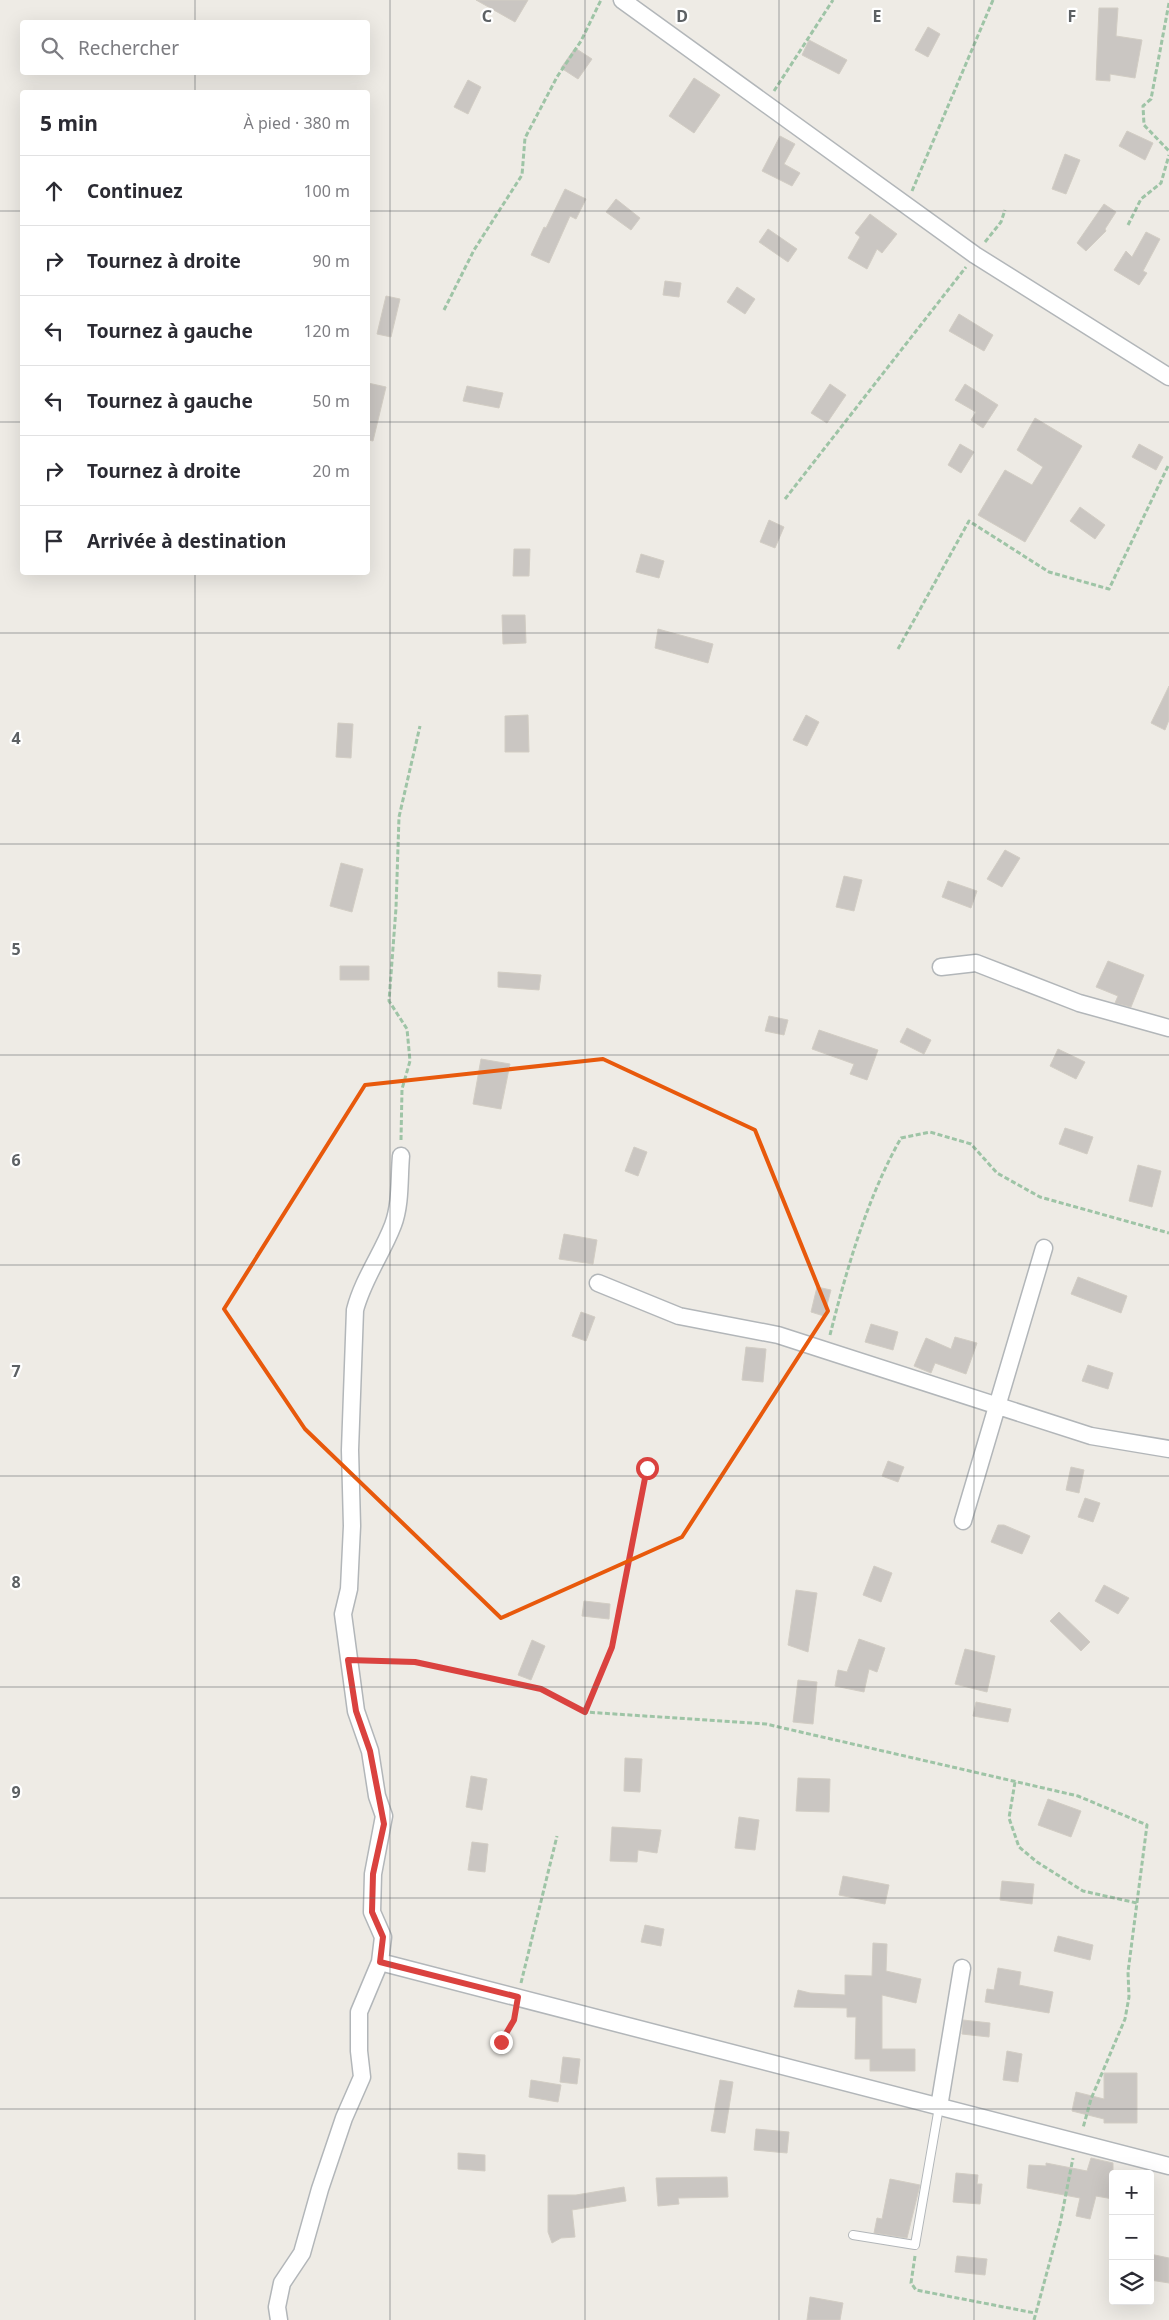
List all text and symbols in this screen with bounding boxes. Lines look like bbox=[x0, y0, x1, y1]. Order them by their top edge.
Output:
text: C bbox=[482, 5, 492, 27]
text: D bbox=[676, 5, 688, 27]
text: E bbox=[873, 5, 882, 27]
text: F bbox=[1068, 5, 1076, 27]
search box bbox=[20, 20, 370, 75]
icon: search bbox=[38, 34, 66, 62]
text: Rechercher bbox=[78, 35, 179, 61]
text: 5 min bbox=[40, 109, 98, 137]
text: À pied · 380 m bbox=[244, 112, 350, 134]
icon: ahead bbox=[40, 177, 68, 205]
text: Continuez bbox=[87, 178, 183, 204]
text: 100 m bbox=[303, 180, 350, 202]
icon: right bbox=[40, 247, 68, 275]
text: Tournez à droite bbox=[87, 248, 241, 274]
text: 90 m bbox=[313, 250, 350, 272]
icon: left bbox=[40, 317, 68, 345]
text: Tournez à gauche bbox=[87, 318, 253, 344]
text: 120 m bbox=[303, 320, 350, 342]
icon: left bbox=[40, 387, 68, 415]
text: Tournez à gauche bbox=[87, 388, 253, 414]
text: 50 m bbox=[313, 390, 350, 412]
icon: right bbox=[40, 457, 68, 485]
text: Tournez à droite bbox=[87, 458, 241, 484]
text: 20 m bbox=[313, 460, 350, 482]
icon: arrive bbox=[40, 527, 68, 555]
text: Arrivée à destination bbox=[87, 528, 286, 554]
text: 4 bbox=[11, 727, 21, 749]
text: 5 bbox=[11, 938, 21, 960]
text: 6 bbox=[11, 1149, 21, 1171]
text: 7 bbox=[11, 1360, 21, 1382]
route start bbox=[636, 1457, 659, 1480]
text: 8 bbox=[11, 1571, 21, 1593]
text: 9 bbox=[11, 1781, 21, 1803]
route end bbox=[490, 2031, 513, 2054]
map controls bbox=[1109, 2170, 1154, 2305]
button: + bbox=[1109, 2170, 1154, 2215]
button: − bbox=[1109, 2215, 1154, 2260]
button: layers bbox=[1109, 2260, 1154, 2305]

